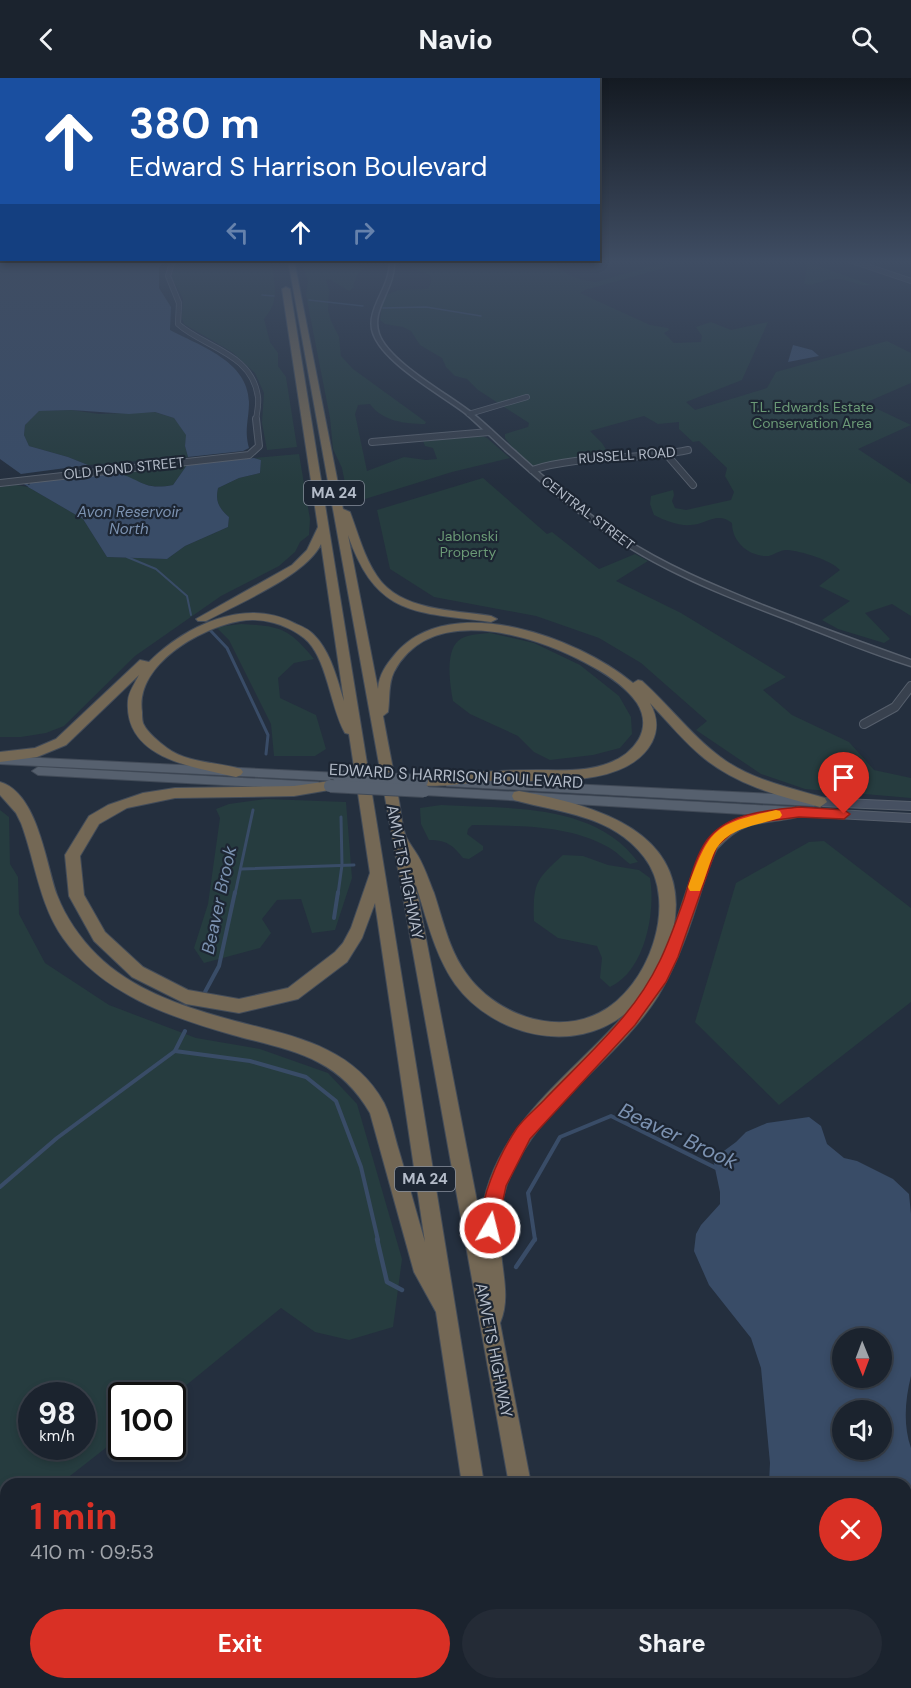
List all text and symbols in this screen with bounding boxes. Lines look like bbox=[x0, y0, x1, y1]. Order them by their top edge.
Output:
text: Navio bbox=[418, 22, 493, 57]
icon: back bbox=[30, 23, 63, 56]
icon: search bbox=[848, 23, 881, 56]
text: 380 m bbox=[129, 96, 260, 151]
icon: ahead bbox=[30, 102, 108, 180]
text: Edward S Harrison Boulevard bbox=[129, 149, 487, 184]
icon: left bbox=[221, 216, 254, 249]
icon: ahead bbox=[284, 216, 317, 249]
icon: right bbox=[347, 216, 380, 249]
park label: T.L. Edwards Estate Conservation Area bbox=[750, 398, 874, 432]
street label: RUSSELL ROAD bbox=[578, 443, 676, 467]
street label: OLD POND STREET bbox=[63, 453, 185, 483]
street label: CENTRAL STREET bbox=[538, 472, 638, 554]
road number: MA 24 bbox=[304, 481, 364, 505]
water label: Avon Reservoir North bbox=[76, 502, 181, 539]
park label: Jablonski Property bbox=[438, 527, 498, 561]
pin bbox=[818, 752, 869, 814]
street label: EDWARD S HARRISON BOULEVARD bbox=[328, 759, 584, 793]
icon: arrive bbox=[827, 761, 860, 794]
street label: AMVETS HIGHWAY bbox=[382, 803, 428, 941]
water label: Beaver Brook bbox=[196, 843, 242, 956]
water label: Beaver Brook bbox=[614, 1096, 742, 1176]
road number: MA 24 bbox=[395, 1167, 455, 1191]
position arrow bbox=[458, 1196, 522, 1260]
street label: AMVETS HIGHWAY bbox=[471, 1281, 517, 1419]
north arrow bbox=[832, 1328, 892, 1388]
map controls bbox=[832, 1328, 892, 1460]
speed limit sign: 100 bbox=[108, 1382, 186, 1460]
text: 98 bbox=[38, 1394, 76, 1433]
button: sound bbox=[832, 1400, 892, 1460]
text: km/h bbox=[39, 1426, 75, 1446]
text: 1 min bbox=[30, 1493, 118, 1540]
button: close bbox=[819, 1498, 882, 1561]
text: 410 m · 09:53 bbox=[30, 1539, 154, 1565]
button: Exit bbox=[30, 1609, 450, 1678]
button: Share bbox=[462, 1609, 882, 1678]

